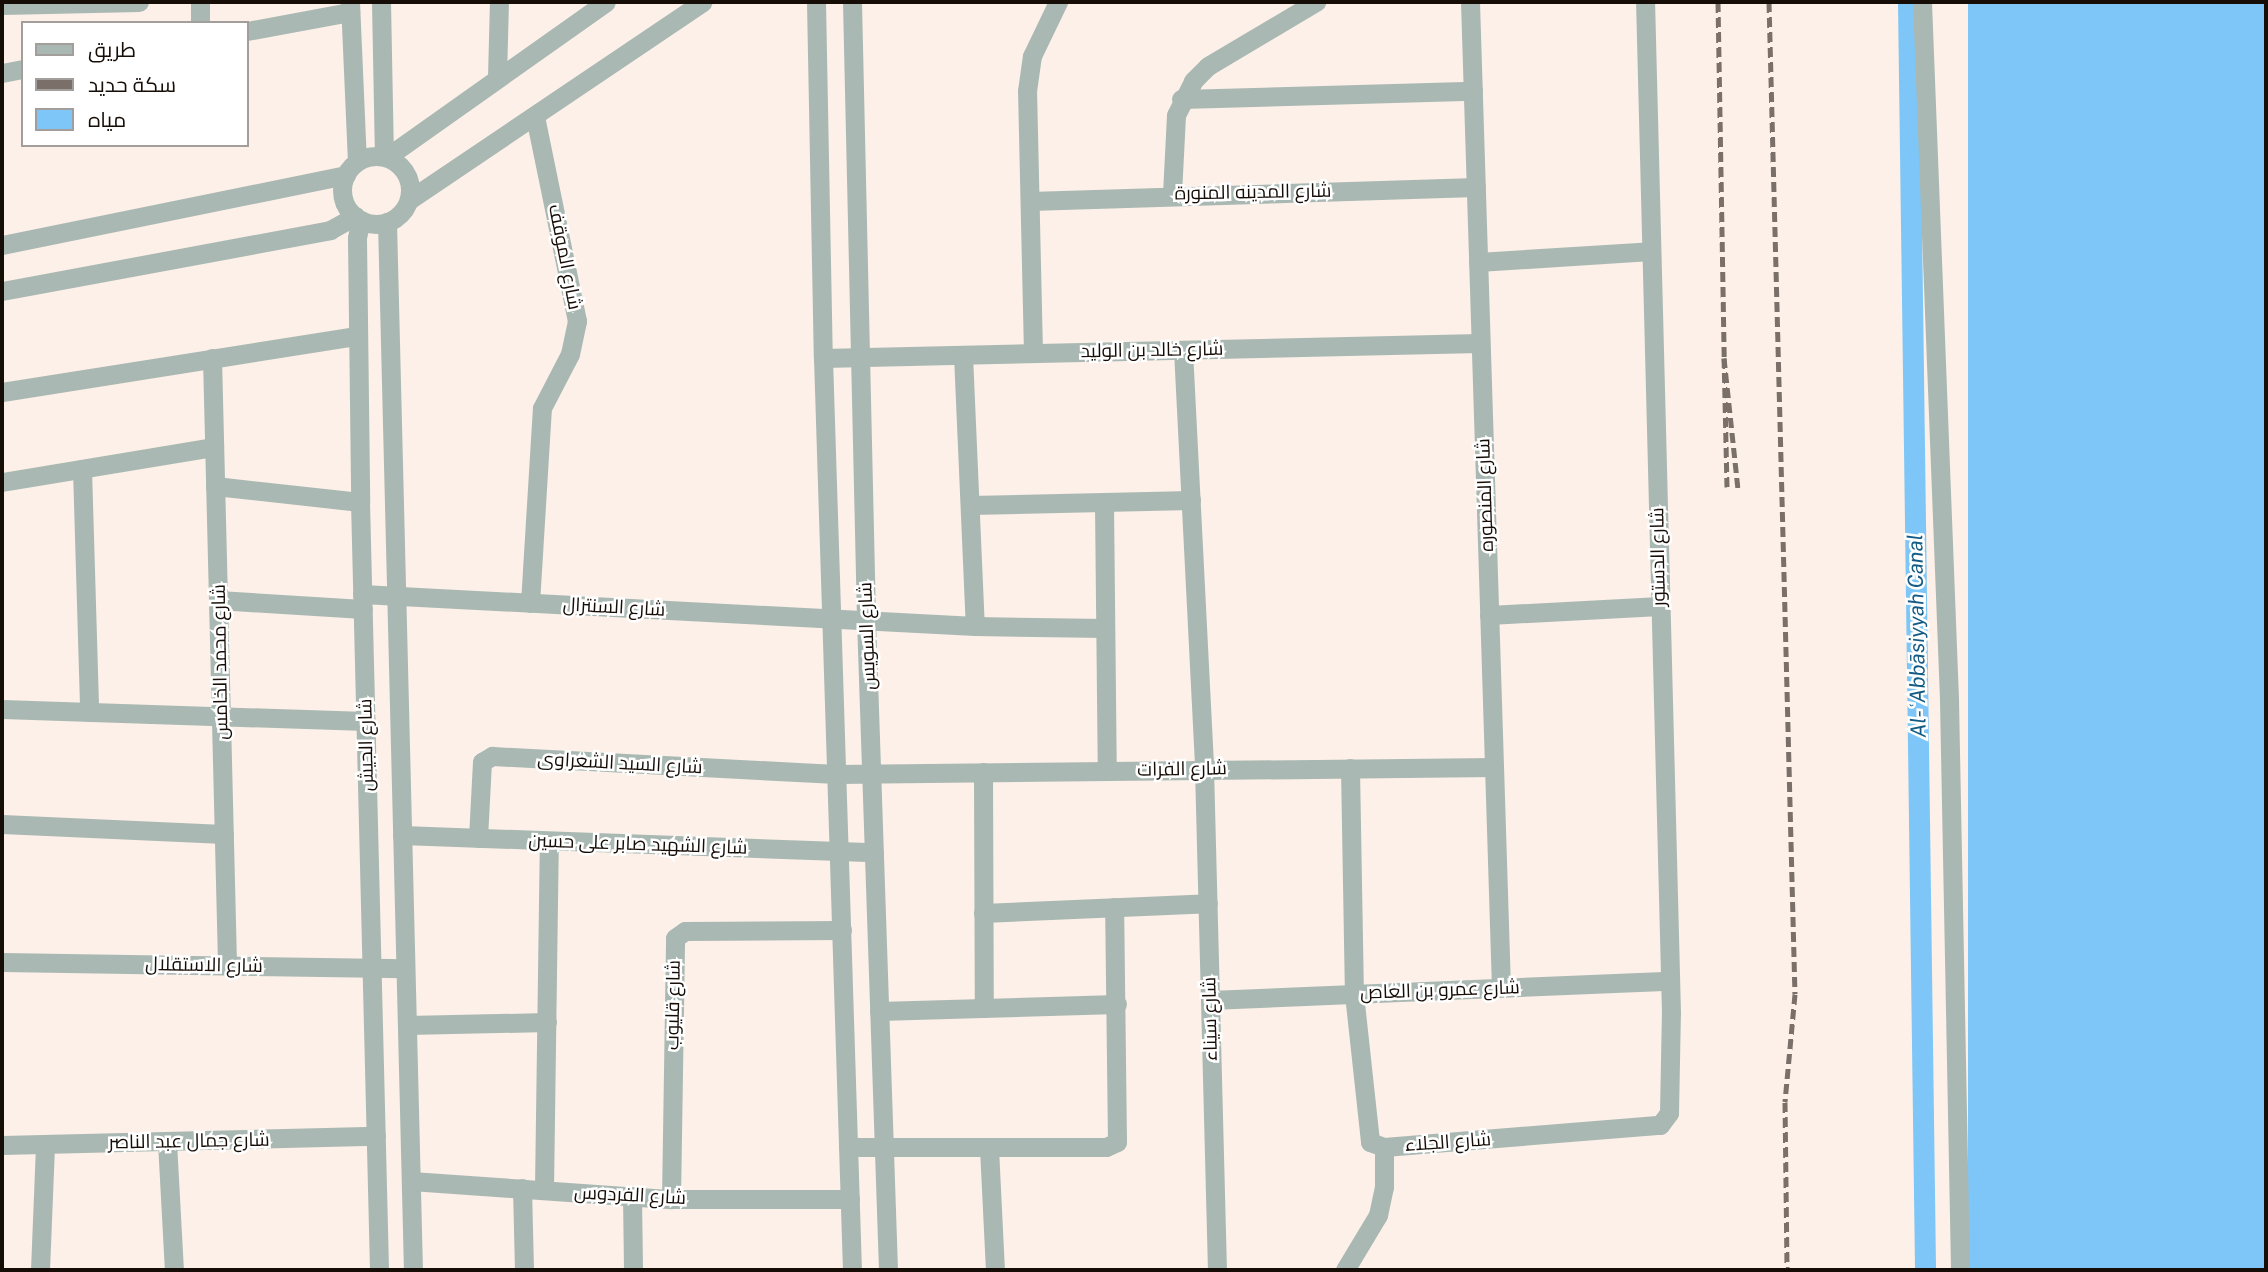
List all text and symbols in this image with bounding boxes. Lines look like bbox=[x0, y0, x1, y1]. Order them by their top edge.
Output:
legend bbox=[21, 21, 248, 147]
text: طريق bbox=[88, 37, 136, 62]
text: سكة حديد bbox=[88, 72, 176, 97]
text: مياه bbox=[88, 107, 126, 132]
street label: شارع المدينه المنورة bbox=[1174, 179, 1332, 205]
street label: شارع الموقف bbox=[544, 202, 586, 312]
street label: شارع خالد بن الوليد bbox=[1080, 337, 1224, 363]
street label: شارع المنصوره bbox=[1472, 438, 1498, 552]
street label: شارع الدستور bbox=[1646, 507, 1670, 607]
water label: Al-ʿAbbāsiyyah Canal bbox=[1903, 534, 1931, 738]
street label: شارع السويس bbox=[854, 582, 880, 690]
street label: شارع محمد الخامس bbox=[207, 584, 233, 740]
street label: شارع السنترال bbox=[562, 593, 666, 621]
street label: شارع الجيش bbox=[354, 699, 378, 791]
street label: شارع السيد الشعراوى bbox=[537, 747, 703, 779]
street label: شارع الفرات bbox=[1137, 757, 1227, 781]
street label: شارع الشهيد صابر على حسين bbox=[528, 829, 748, 859]
street label: شارع الاستقلال bbox=[145, 953, 263, 977]
street label: شارع قليوب bbox=[661, 960, 685, 1050]
street label: شارع عمرو بن العاص bbox=[1360, 976, 1520, 1004]
street label: شارع سيناء bbox=[1198, 977, 1222, 1061]
street label: شارع جمال عبد الناصر bbox=[108, 1128, 270, 1154]
street label: شارع الجلاء bbox=[1404, 1128, 1492, 1156]
street label: شارع الفردوس bbox=[573, 1181, 687, 1209]

